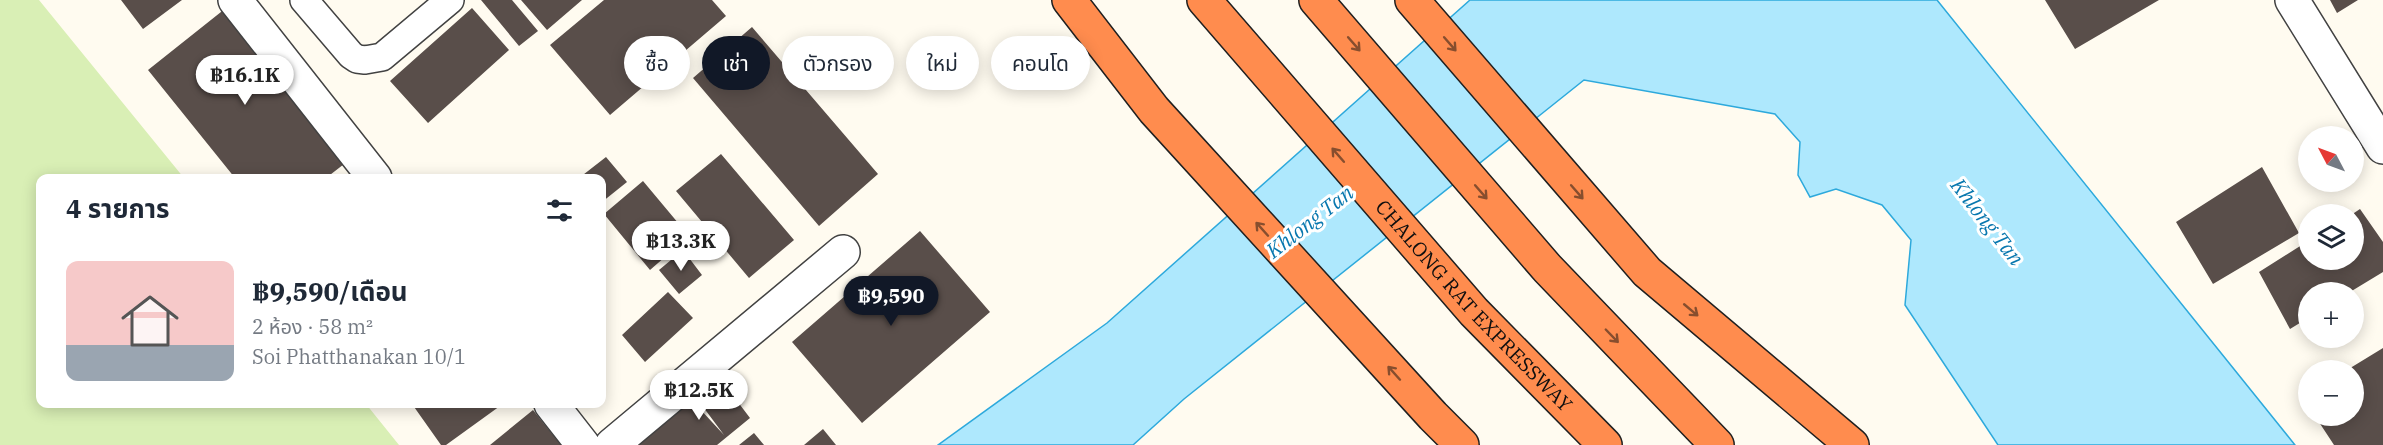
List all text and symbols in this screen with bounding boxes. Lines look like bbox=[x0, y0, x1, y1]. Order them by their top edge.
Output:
chip: ซื้อ bbox=[624, 36, 690, 90]
chip: เช่า bbox=[702, 36, 770, 90]
chip: ตัวกรอง bbox=[782, 36, 894, 90]
chip: ใหม่ bbox=[906, 36, 979, 90]
chip: คอนโด bbox=[991, 36, 1090, 90]
one-way arrow bbox=[1347, 36, 1361, 51]
one-way arrow bbox=[1443, 36, 1457, 51]
pin: ฿16.1K bbox=[196, 55, 294, 106]
text: ฿16.1K bbox=[210, 61, 280, 88]
north arrow bbox=[2298, 126, 2364, 192]
map controls bbox=[2298, 126, 2364, 426]
one-way arrow bbox=[1331, 148, 1345, 163]
water label: Khlong Tan bbox=[1944, 171, 2031, 271]
water label: Khlong Tan bbox=[1259, 178, 1359, 265]
one-way arrow bbox=[1474, 184, 1488, 199]
one-way arrow bbox=[1571, 184, 1584, 200]
text: 4 รายการ bbox=[66, 191, 170, 225]
icon: filters bbox=[543, 194, 576, 227]
street label: CHALONG RAT EXPRESSWAY bbox=[1370, 194, 1579, 418]
button: layers bbox=[2298, 204, 2364, 270]
pin: ฿13.3K bbox=[632, 221, 730, 272]
one-way arrow bbox=[1255, 222, 1269, 237]
text: ฿13.3K bbox=[646, 227, 716, 254]
text: ฿9,590/เดือน bbox=[252, 274, 408, 308]
pin: ฿9,590 bbox=[842, 276, 940, 327]
text: ฿9,590 bbox=[857, 282, 925, 309]
button: + bbox=[2298, 282, 2364, 348]
icon: home bbox=[114, 285, 186, 357]
one-way arrow bbox=[1683, 303, 1698, 317]
text: 2 ห้อง · 58 m² bbox=[252, 313, 373, 340]
one-way arrow bbox=[1605, 329, 1620, 344]
text: Soi Phatthanakan 10/1 bbox=[252, 343, 466, 370]
button: − bbox=[2298, 360, 2364, 426]
one-way arrow bbox=[1387, 366, 1401, 381]
pin: ฿12.5K bbox=[650, 370, 748, 421]
text: ฿12.5K bbox=[664, 376, 734, 403]

